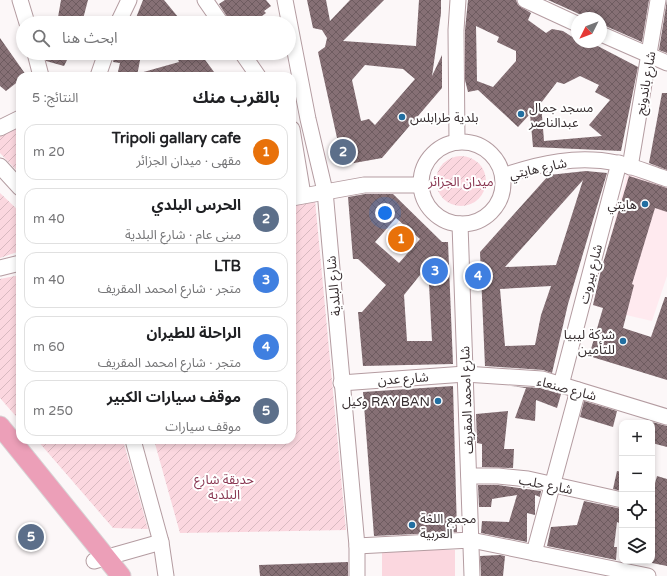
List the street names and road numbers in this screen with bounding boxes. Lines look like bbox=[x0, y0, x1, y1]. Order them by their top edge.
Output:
street label: شارع باندونج bbox=[633, 50, 661, 117]
street label: شارع هايتي bbox=[508, 155, 569, 185]
street label: شارع بيروت bbox=[576, 243, 608, 306]
street label: شارع البلدية bbox=[323, 255, 347, 317]
street label: شارع امحمد المقريف bbox=[457, 346, 479, 454]
street label: شارع عدن bbox=[377, 369, 429, 391]
street label: شارع صنعاء bbox=[535, 373, 598, 406]
street label: شارع حلب bbox=[517, 472, 574, 500]

